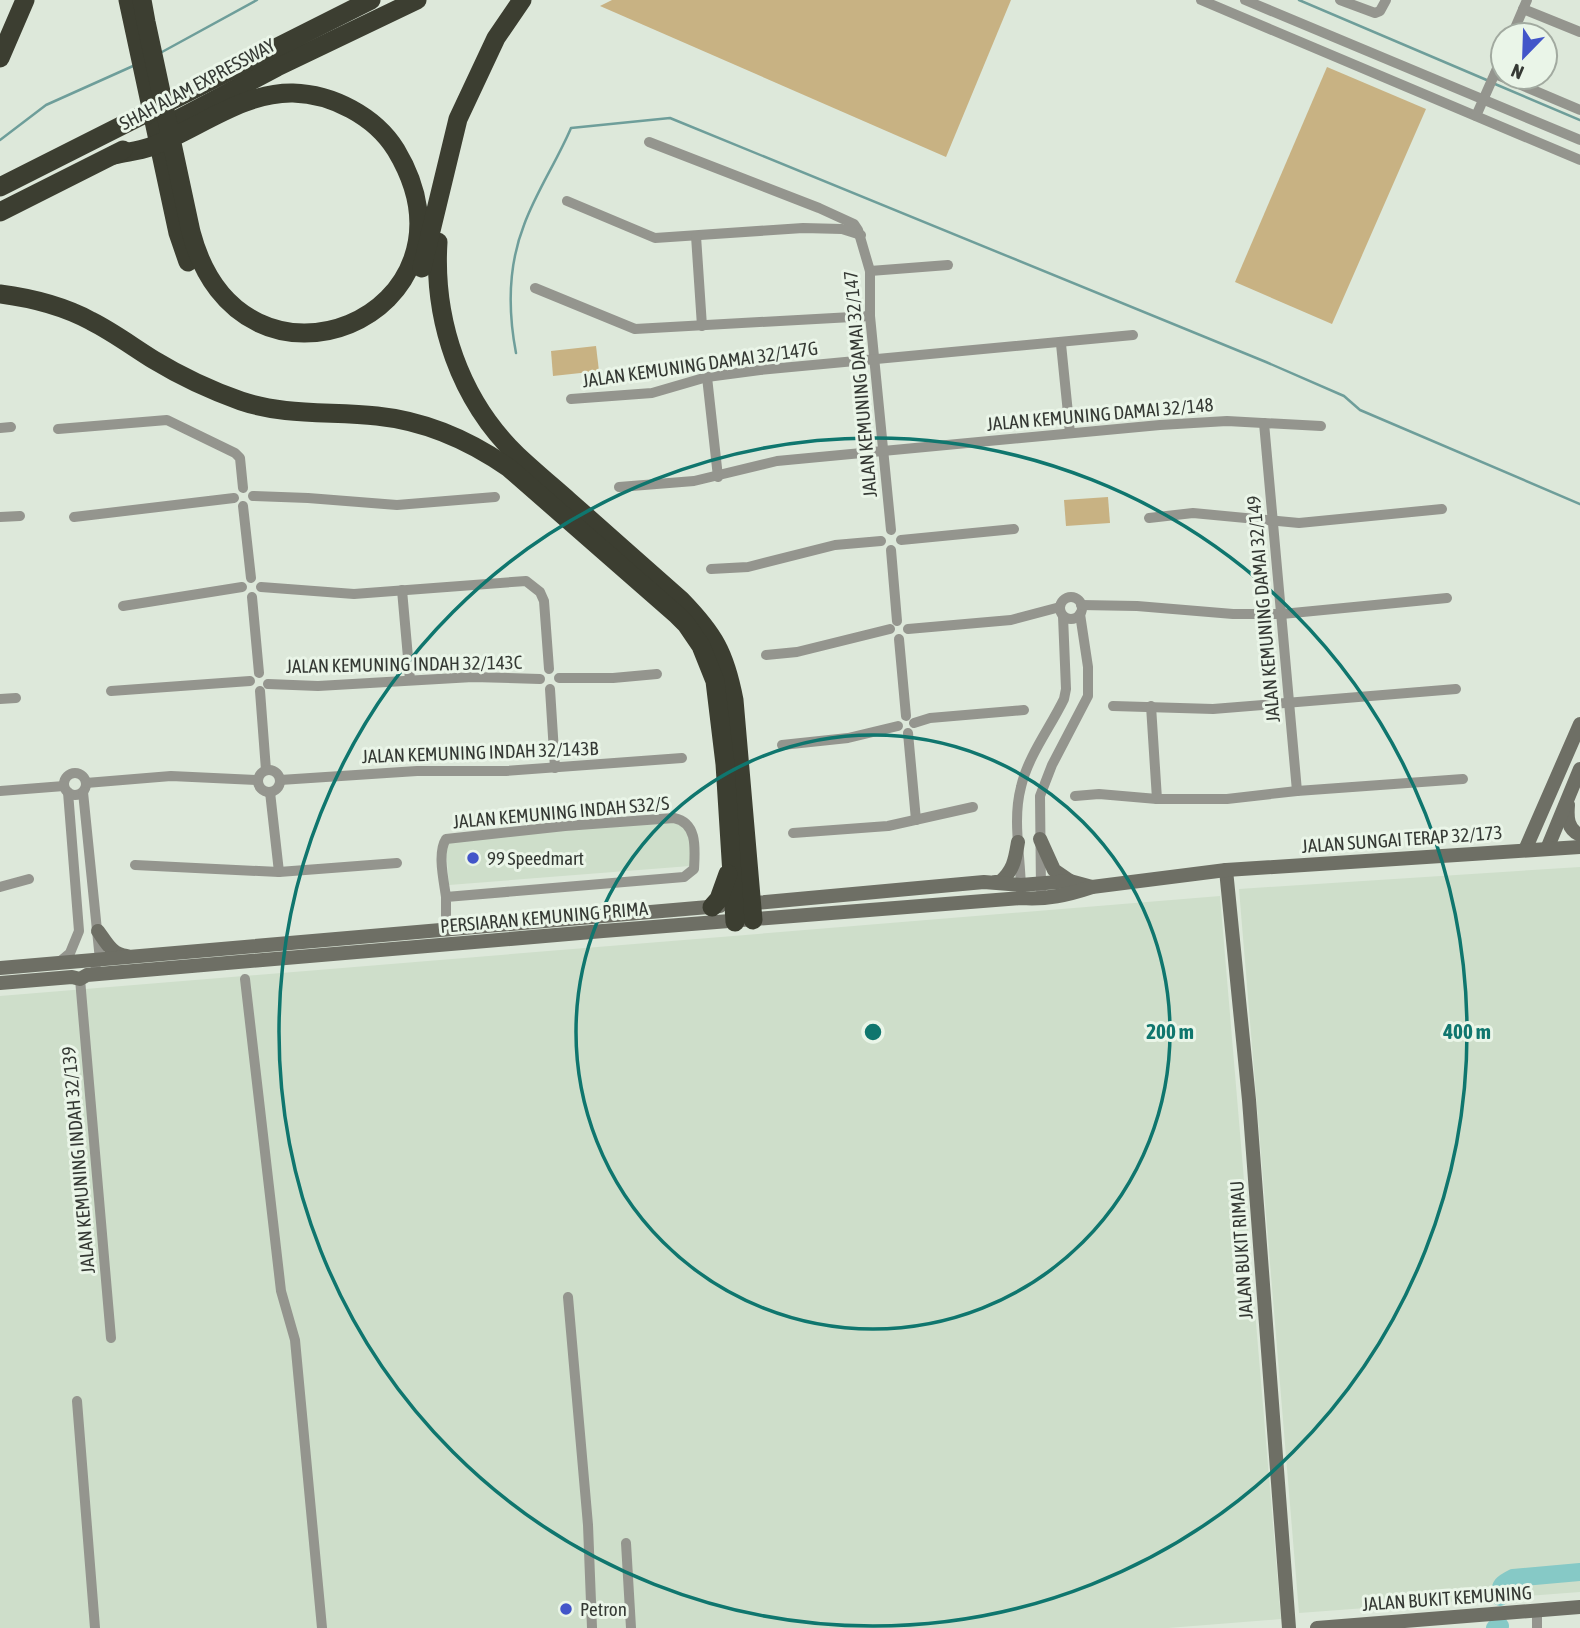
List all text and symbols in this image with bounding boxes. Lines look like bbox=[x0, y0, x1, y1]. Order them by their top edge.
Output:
north arrow bbox=[1489, 21, 1559, 91]
street label: SHAH ALAM EXPRESSWAY bbox=[115, 33, 279, 134]
text: N bbox=[1508, 59, 1527, 84]
street label: JALAN KEMUNING DAMAI 32/147 bbox=[839, 270, 881, 498]
street label: JALAN KEMUNING DAMAI 32/147G bbox=[581, 337, 819, 391]
street label: JALAN KEMUNING DAMAI 32/148 bbox=[986, 393, 1214, 435]
street label: JALAN KEMUNING DAMAI 32/149 bbox=[1242, 495, 1284, 723]
street label: JALAN KEMUNING INDAH 32/143C bbox=[286, 651, 523, 677]
street label: JALAN KEMUNING INDAH 32/143B bbox=[361, 737, 599, 767]
street label: JALAN KEMUNING INDAH S32/S bbox=[452, 792, 670, 832]
street label: JALAN SUNGAI TERAP 32/173 bbox=[1301, 821, 1503, 857]
place label: 99 Speedmart bbox=[487, 847, 584, 869]
marker: 99 Speedmart bbox=[465, 850, 481, 866]
street label: PERSIARAN KEMUNING PRIMA bbox=[439, 897, 650, 937]
text: 200 m bbox=[1146, 1019, 1194, 1043]
text: 400 m bbox=[1442, 1019, 1491, 1043]
centre of rings bbox=[861, 1020, 885, 1044]
street label: JALAN KEMUNING INDAH 32/139 bbox=[57, 1045, 99, 1274]
street label: JALAN BUKIT RIMAU bbox=[1225, 1180, 1257, 1320]
street label: JALAN BUKIT KEMUNING bbox=[1362, 1581, 1532, 1615]
place label: Petron bbox=[580, 1598, 627, 1620]
marker: Petron bbox=[558, 1601, 574, 1617]

